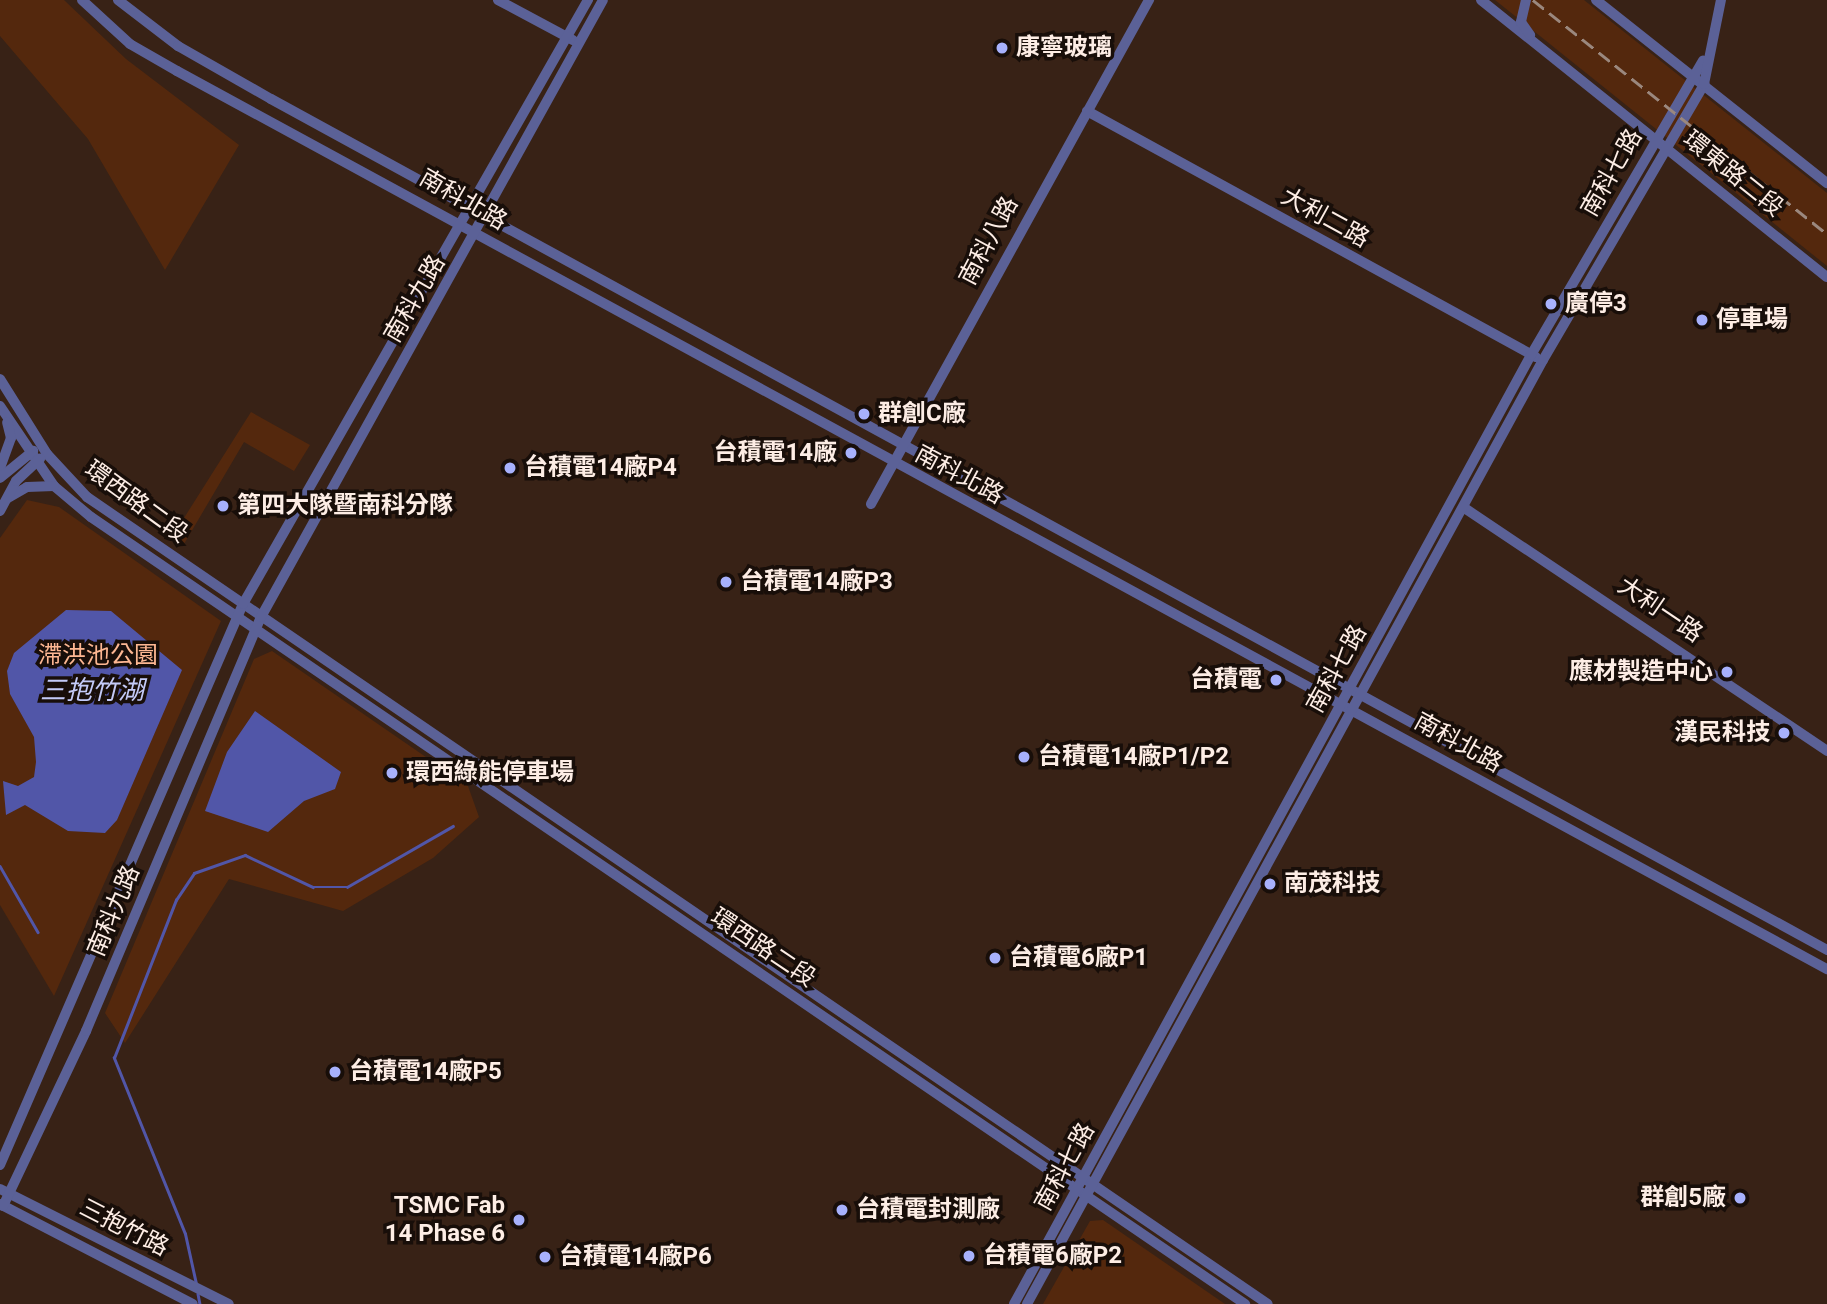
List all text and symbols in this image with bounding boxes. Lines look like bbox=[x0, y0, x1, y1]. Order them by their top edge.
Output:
place label: 康寧玻璃 bbox=[1016, 34, 1112, 62]
marker: 康寧玻璃 bbox=[994, 40, 1010, 56]
street label: 南科七路 bbox=[1576, 124, 1648, 222]
street label: 環東路二段 bbox=[1677, 125, 1789, 223]
street label: 南科北路 bbox=[414, 164, 512, 236]
street label: 大利二路 bbox=[1276, 182, 1374, 254]
street label: 南科八路 bbox=[954, 192, 1024, 290]
street label: 南科九路 bbox=[379, 250, 451, 348]
place label: 廣停3 bbox=[1565, 290, 1627, 318]
marker: 廣停3 bbox=[1543, 296, 1559, 312]
place label: 停車場 bbox=[1716, 306, 1788, 334]
marker: 停車場 bbox=[1694, 312, 1710, 328]
place label: 群創C廠 bbox=[878, 400, 966, 428]
marker: 群創C廠 bbox=[856, 406, 872, 422]
place label: 台積電14廠 bbox=[713, 439, 837, 467]
street label: 南科北路 bbox=[910, 440, 1008, 510]
marker: 台積電14廠 bbox=[843, 445, 859, 461]
place label: 台積電14廠P4 bbox=[524, 454, 677, 482]
street label: 環西路二段 bbox=[79, 455, 193, 549]
marker: 台積電14廠P4 bbox=[502, 460, 518, 476]
place label: 第四大隊暨南科分隊 bbox=[237, 492, 453, 520]
marker: 第四大隊暨南科分隊 bbox=[215, 498, 231, 514]
place label: 台積電14廠P3 bbox=[740, 568, 893, 596]
street label: 大利一路 bbox=[1612, 571, 1708, 649]
marker: 台積電14廠P3 bbox=[718, 574, 734, 590]
street label: 南科七路 bbox=[1301, 620, 1373, 718]
park label: 滯洪池公園 bbox=[38, 642, 158, 670]
place label: 應材製造中心 bbox=[1569, 658, 1713, 686]
marker: 應材製造中心 bbox=[1719, 664, 1735, 680]
place label: 台積電 bbox=[1190, 666, 1262, 694]
marker: 台積電 bbox=[1268, 672, 1284, 688]
water label: 三抱竹湖 bbox=[40, 675, 144, 707]
street label: 南科北路 bbox=[1409, 707, 1507, 779]
place label: 漢民科技 bbox=[1674, 719, 1770, 747]
marker: 漢民科技 bbox=[1776, 725, 1792, 741]
place label: 台積電14廠P1/P2 bbox=[1038, 743, 1229, 771]
marker: 台積電14廠P1/P2 bbox=[1016, 749, 1032, 765]
place label: 環西綠能停車場 bbox=[406, 759, 574, 787]
marker: 環西綠能停車場 bbox=[384, 765, 400, 781]
street label: 南科九路 bbox=[82, 861, 146, 961]
place label: 南茂科技 bbox=[1284, 870, 1380, 898]
marker: 南茂科技 bbox=[1262, 876, 1278, 892]
street label: 環西路二段 bbox=[705, 903, 821, 993]
place label: 台積電6廠P1 bbox=[1009, 944, 1148, 972]
marker: 台積電6廠P1 bbox=[987, 950, 1003, 966]
place label: 台積電14廠P5 bbox=[349, 1058, 502, 1086]
marker: 台積電14廠P5 bbox=[327, 1064, 343, 1080]
street label: 南科七路 bbox=[1029, 1118, 1101, 1216]
place label: 群創5廠 bbox=[1640, 1184, 1726, 1212]
marker: 群創5廠 bbox=[1732, 1190, 1748, 1206]
place label: TSMC Fab 14 Phase 6 bbox=[385, 1192, 505, 1248]
street label: 三抱竹路 bbox=[75, 1193, 173, 1263]
place label: 台積電封測廠 bbox=[856, 1196, 1000, 1224]
marker: 台積電封測廠 bbox=[834, 1202, 850, 1218]
marker: TSMC Fab 14 Phase 6 bbox=[511, 1212, 527, 1228]
place label: 台積電6廠P2 bbox=[983, 1242, 1122, 1270]
place label: 台積電14廠P6 bbox=[559, 1243, 712, 1271]
marker: 台積電6廠P2 bbox=[961, 1248, 977, 1264]
marker: 台積電14廠P6 bbox=[537, 1249, 553, 1265]

